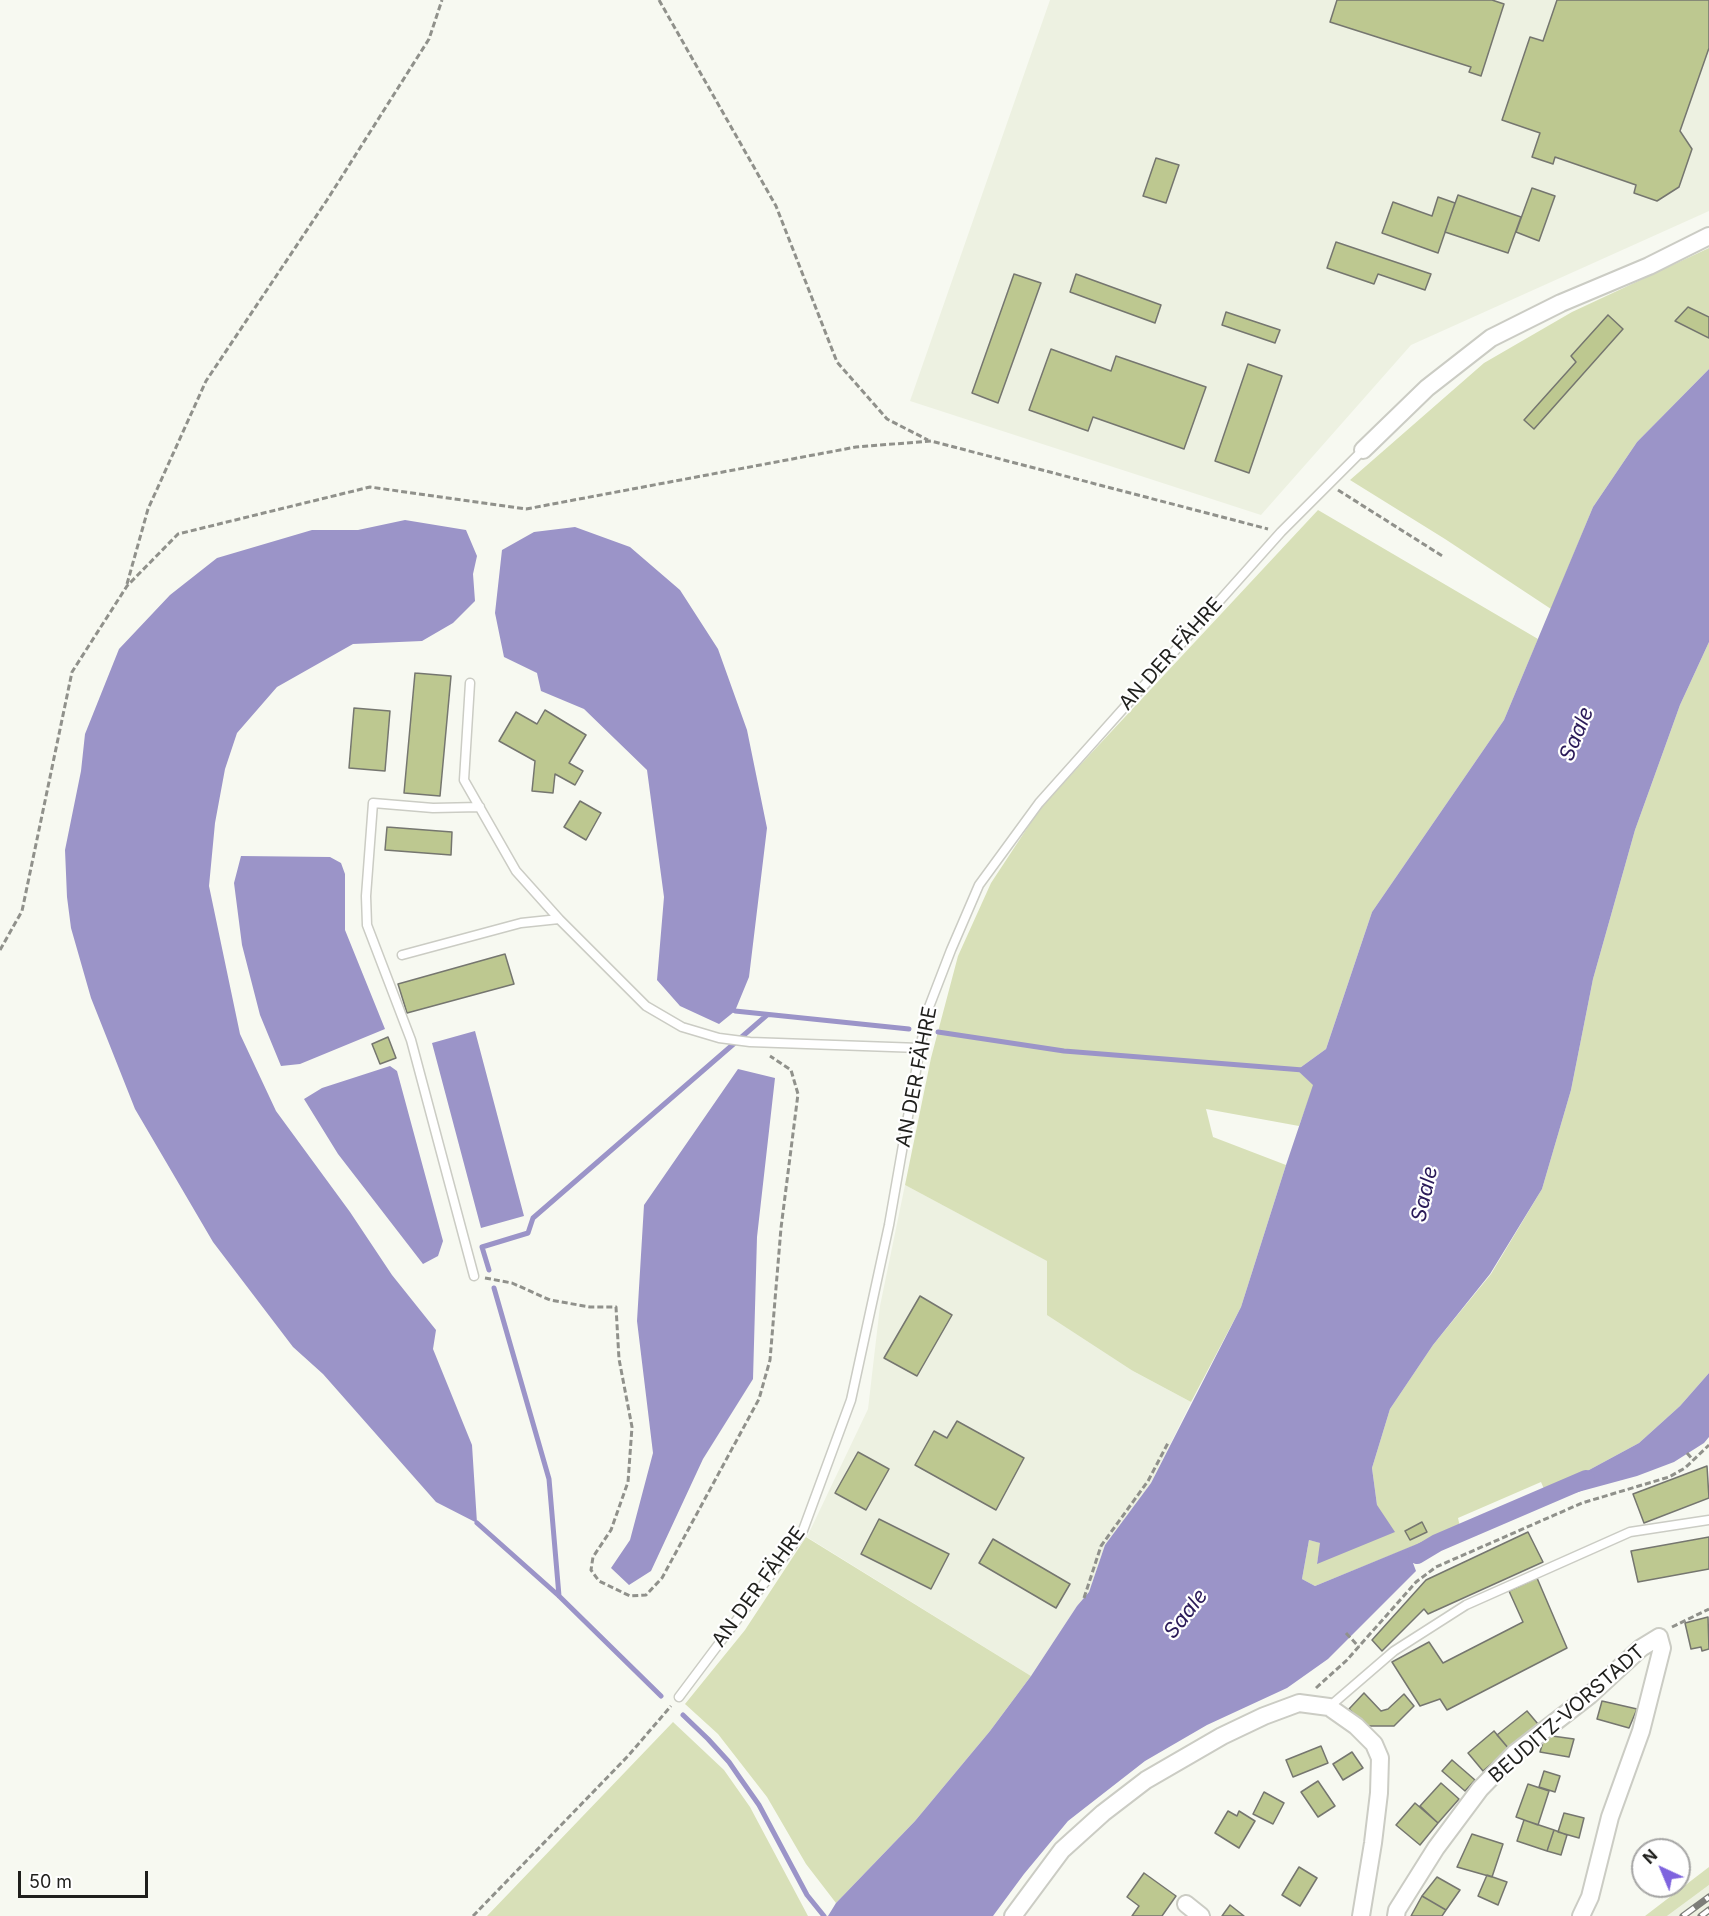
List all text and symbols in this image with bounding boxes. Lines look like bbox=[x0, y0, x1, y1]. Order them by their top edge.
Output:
street label: AN DER FÄHRE bbox=[1114, 593, 1228, 715]
water label: Saale bbox=[1554, 703, 1600, 765]
street label: AN DER FÄHRE bbox=[892, 1005, 942, 1149]
water label: Saale bbox=[1406, 1164, 1444, 1224]
street label: AN DER FÄHRE bbox=[707, 1522, 811, 1652]
water label: Saale bbox=[1159, 1584, 1213, 1644]
street label: BEUDITZ-VORSTADT bbox=[1484, 1640, 1650, 1788]
north arrow bbox=[1631, 1838, 1691, 1898]
text: N bbox=[1639, 1845, 1661, 1868]
scale bar bbox=[21, 1859, 152, 1897]
text: 50 m bbox=[29, 1871, 72, 1892]

